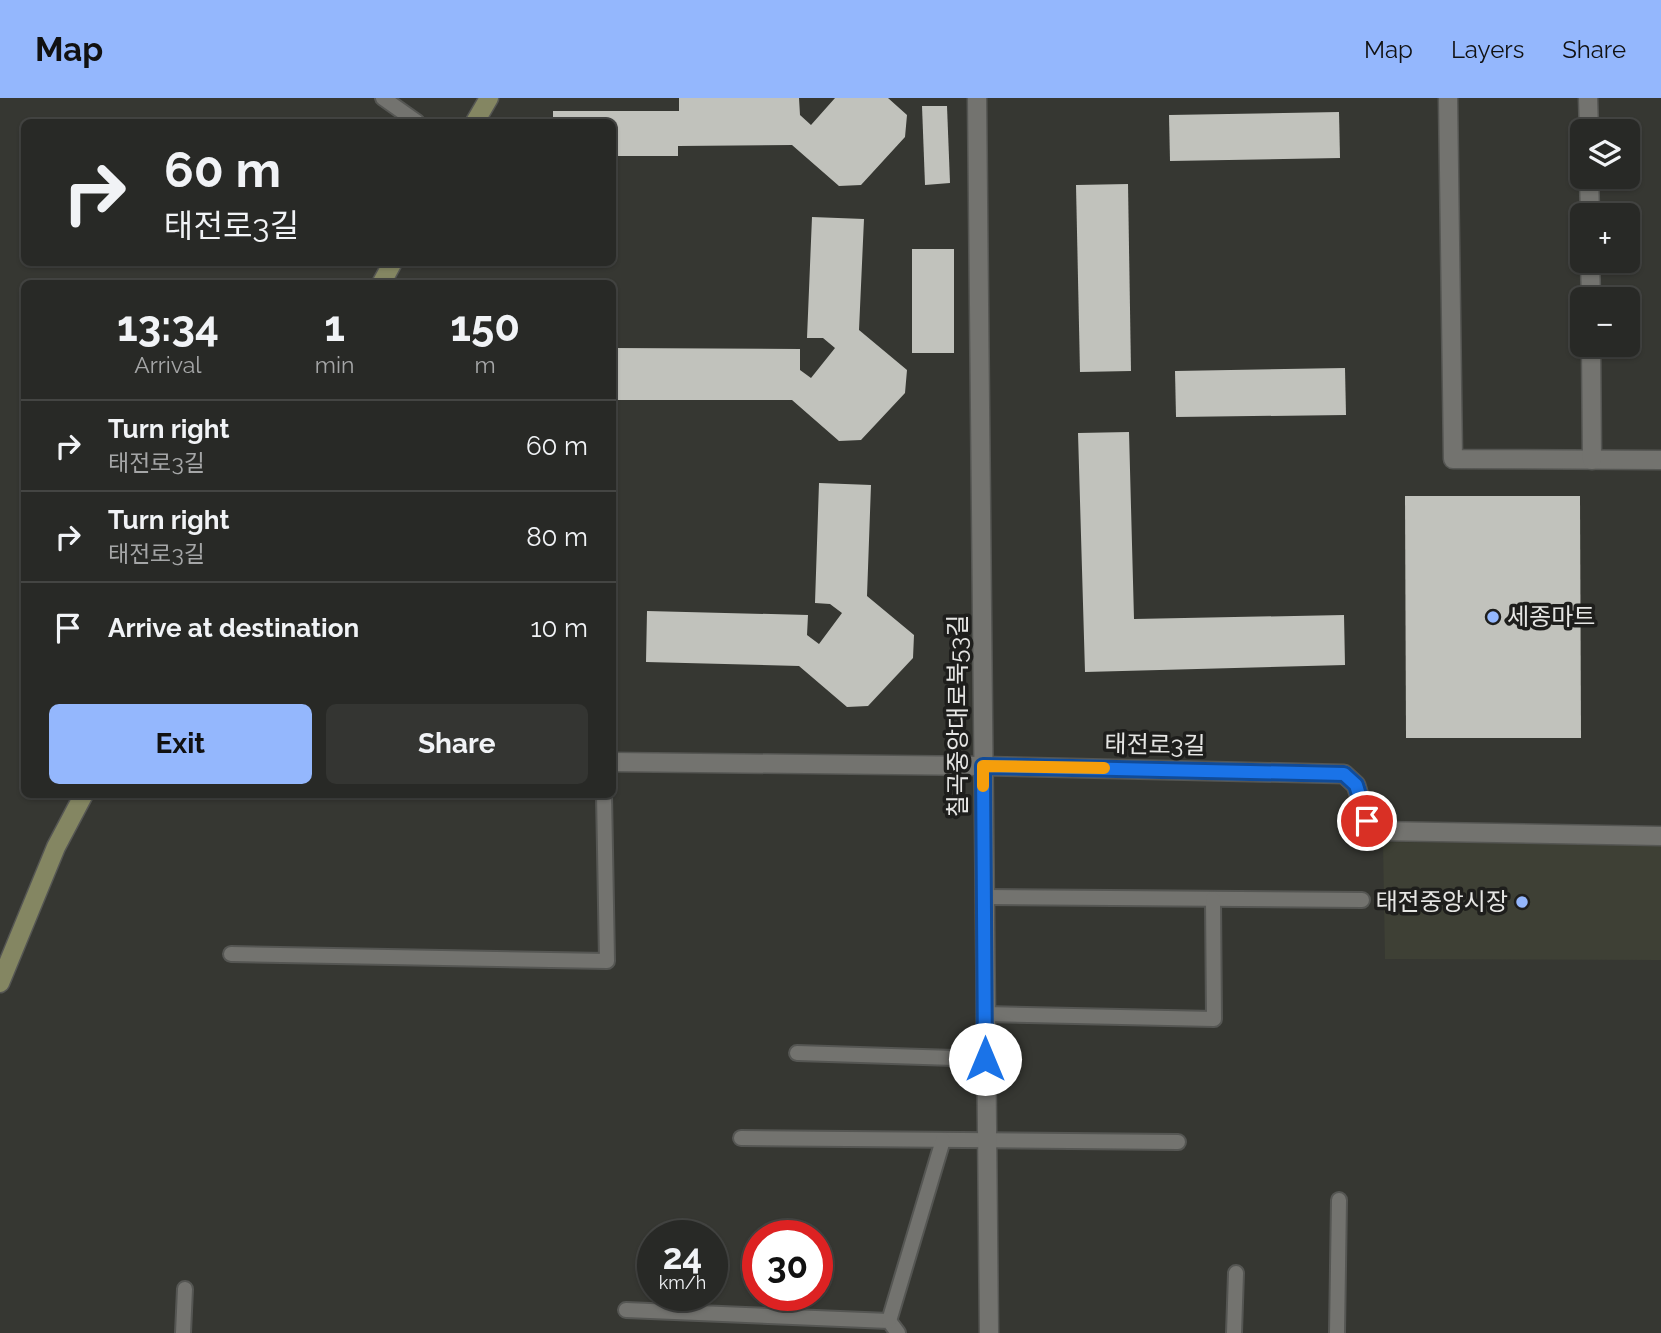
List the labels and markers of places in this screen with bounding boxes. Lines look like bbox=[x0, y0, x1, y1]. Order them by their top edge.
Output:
place label: 세종마트 bbox=[1507, 602, 1595, 631]
marker: 세종마트 bbox=[1485, 609, 1501, 625]
pin bbox=[1337, 791, 1397, 851]
place label: 태전중앙시장 bbox=[1376, 887, 1508, 916]
marker: 태전중앙시장 bbox=[1514, 894, 1530, 910]

